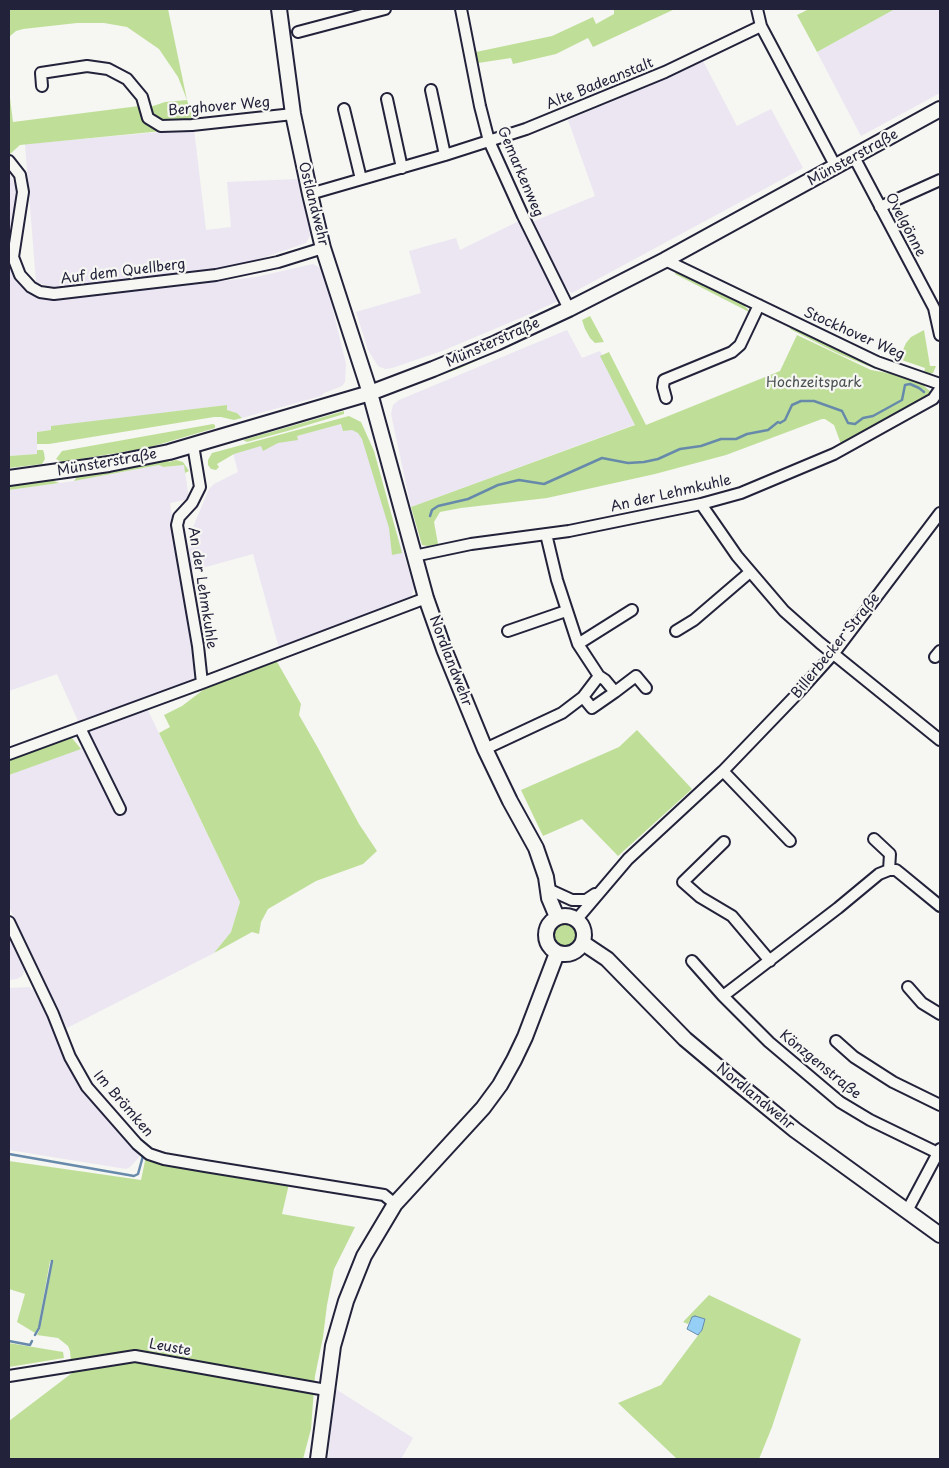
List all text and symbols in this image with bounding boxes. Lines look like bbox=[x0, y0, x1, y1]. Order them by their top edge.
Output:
street label: Alte Badeanstalt bbox=[544, 55, 656, 113]
street label: Berghover Weg bbox=[167, 94, 271, 120]
street label: Gemarkenweg bbox=[493, 124, 547, 220]
street label: Münsterstraße bbox=[805, 126, 901, 190]
street label: Ostlandwehr bbox=[294, 160, 332, 248]
street label: Ovelgönne bbox=[881, 190, 929, 260]
street label: Auf dem Quellberg bbox=[60, 256, 186, 288]
street label: Stockhover Weg bbox=[801, 304, 907, 364]
street label: Münsterstraße bbox=[444, 315, 542, 371]
park label: Hochzeitspark bbox=[766, 375, 862, 391]
street label: Münsterstraße bbox=[56, 446, 158, 480]
street label: An der Lehmkuhle bbox=[609, 472, 733, 516]
street label: An der Lehmkuhle bbox=[184, 526, 220, 650]
street label: Billerbecker Straße bbox=[788, 590, 884, 702]
street label: Nordlandwehr bbox=[425, 613, 475, 709]
street label: Könzgenstraße bbox=[776, 1027, 864, 1103]
street label: Nordlandwehr bbox=[712, 1060, 798, 1134]
street label: Im Brömken bbox=[90, 1067, 156, 1141]
street label: Leuste bbox=[148, 1336, 192, 1360]

